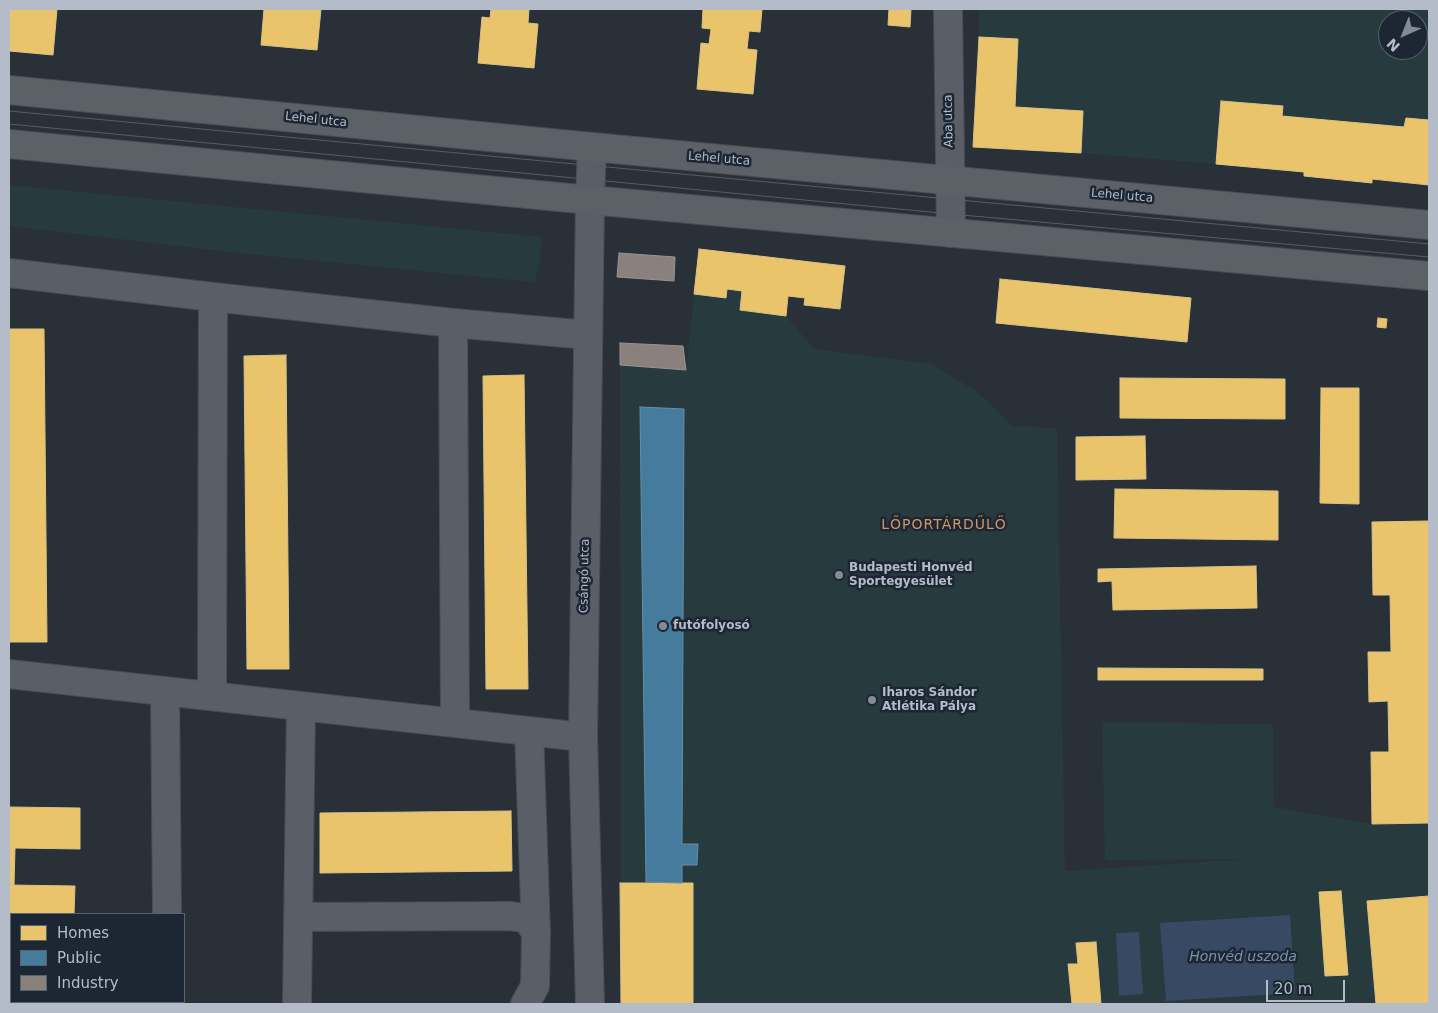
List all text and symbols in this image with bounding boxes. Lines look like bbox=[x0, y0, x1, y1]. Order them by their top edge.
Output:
north arrow bbox=[1378, 10, 1428, 60]
text: N bbox=[1384, 35, 1403, 55]
street label: Aba utca bbox=[941, 94, 957, 148]
street label: Lehel utca bbox=[284, 110, 348, 130]
street label: Lehel utca bbox=[687, 149, 751, 169]
street label: Lehel utca bbox=[1090, 186, 1154, 206]
district label: LŐPORTÁRDŰLŐ bbox=[880, 517, 1008, 533]
street label: Csángó utca bbox=[577, 539, 593, 613]
place label: Budapesti Honvéd Sportegyesület bbox=[849, 561, 973, 589]
marker: Budapesti Honvéd Sportegyesület bbox=[833, 569, 845, 581]
place label: futófolyosó bbox=[673, 619, 750, 633]
marker: futófolyosó bbox=[657, 620, 669, 632]
place label: Iharos Sándor Atlétika Pálya bbox=[882, 686, 977, 714]
marker: Iharos Sándor Atlétika Pálya bbox=[866, 694, 878, 706]
legend bbox=[10, 913, 185, 1003]
text: Homes bbox=[57, 924, 109, 942]
text: Public bbox=[57, 949, 101, 967]
water label: Honvéd uszoda bbox=[1189, 949, 1297, 965]
scale bar bbox=[1268, 970, 1347, 1002]
text: Industry bbox=[57, 974, 119, 992]
text: 20 m bbox=[1274, 980, 1312, 998]

